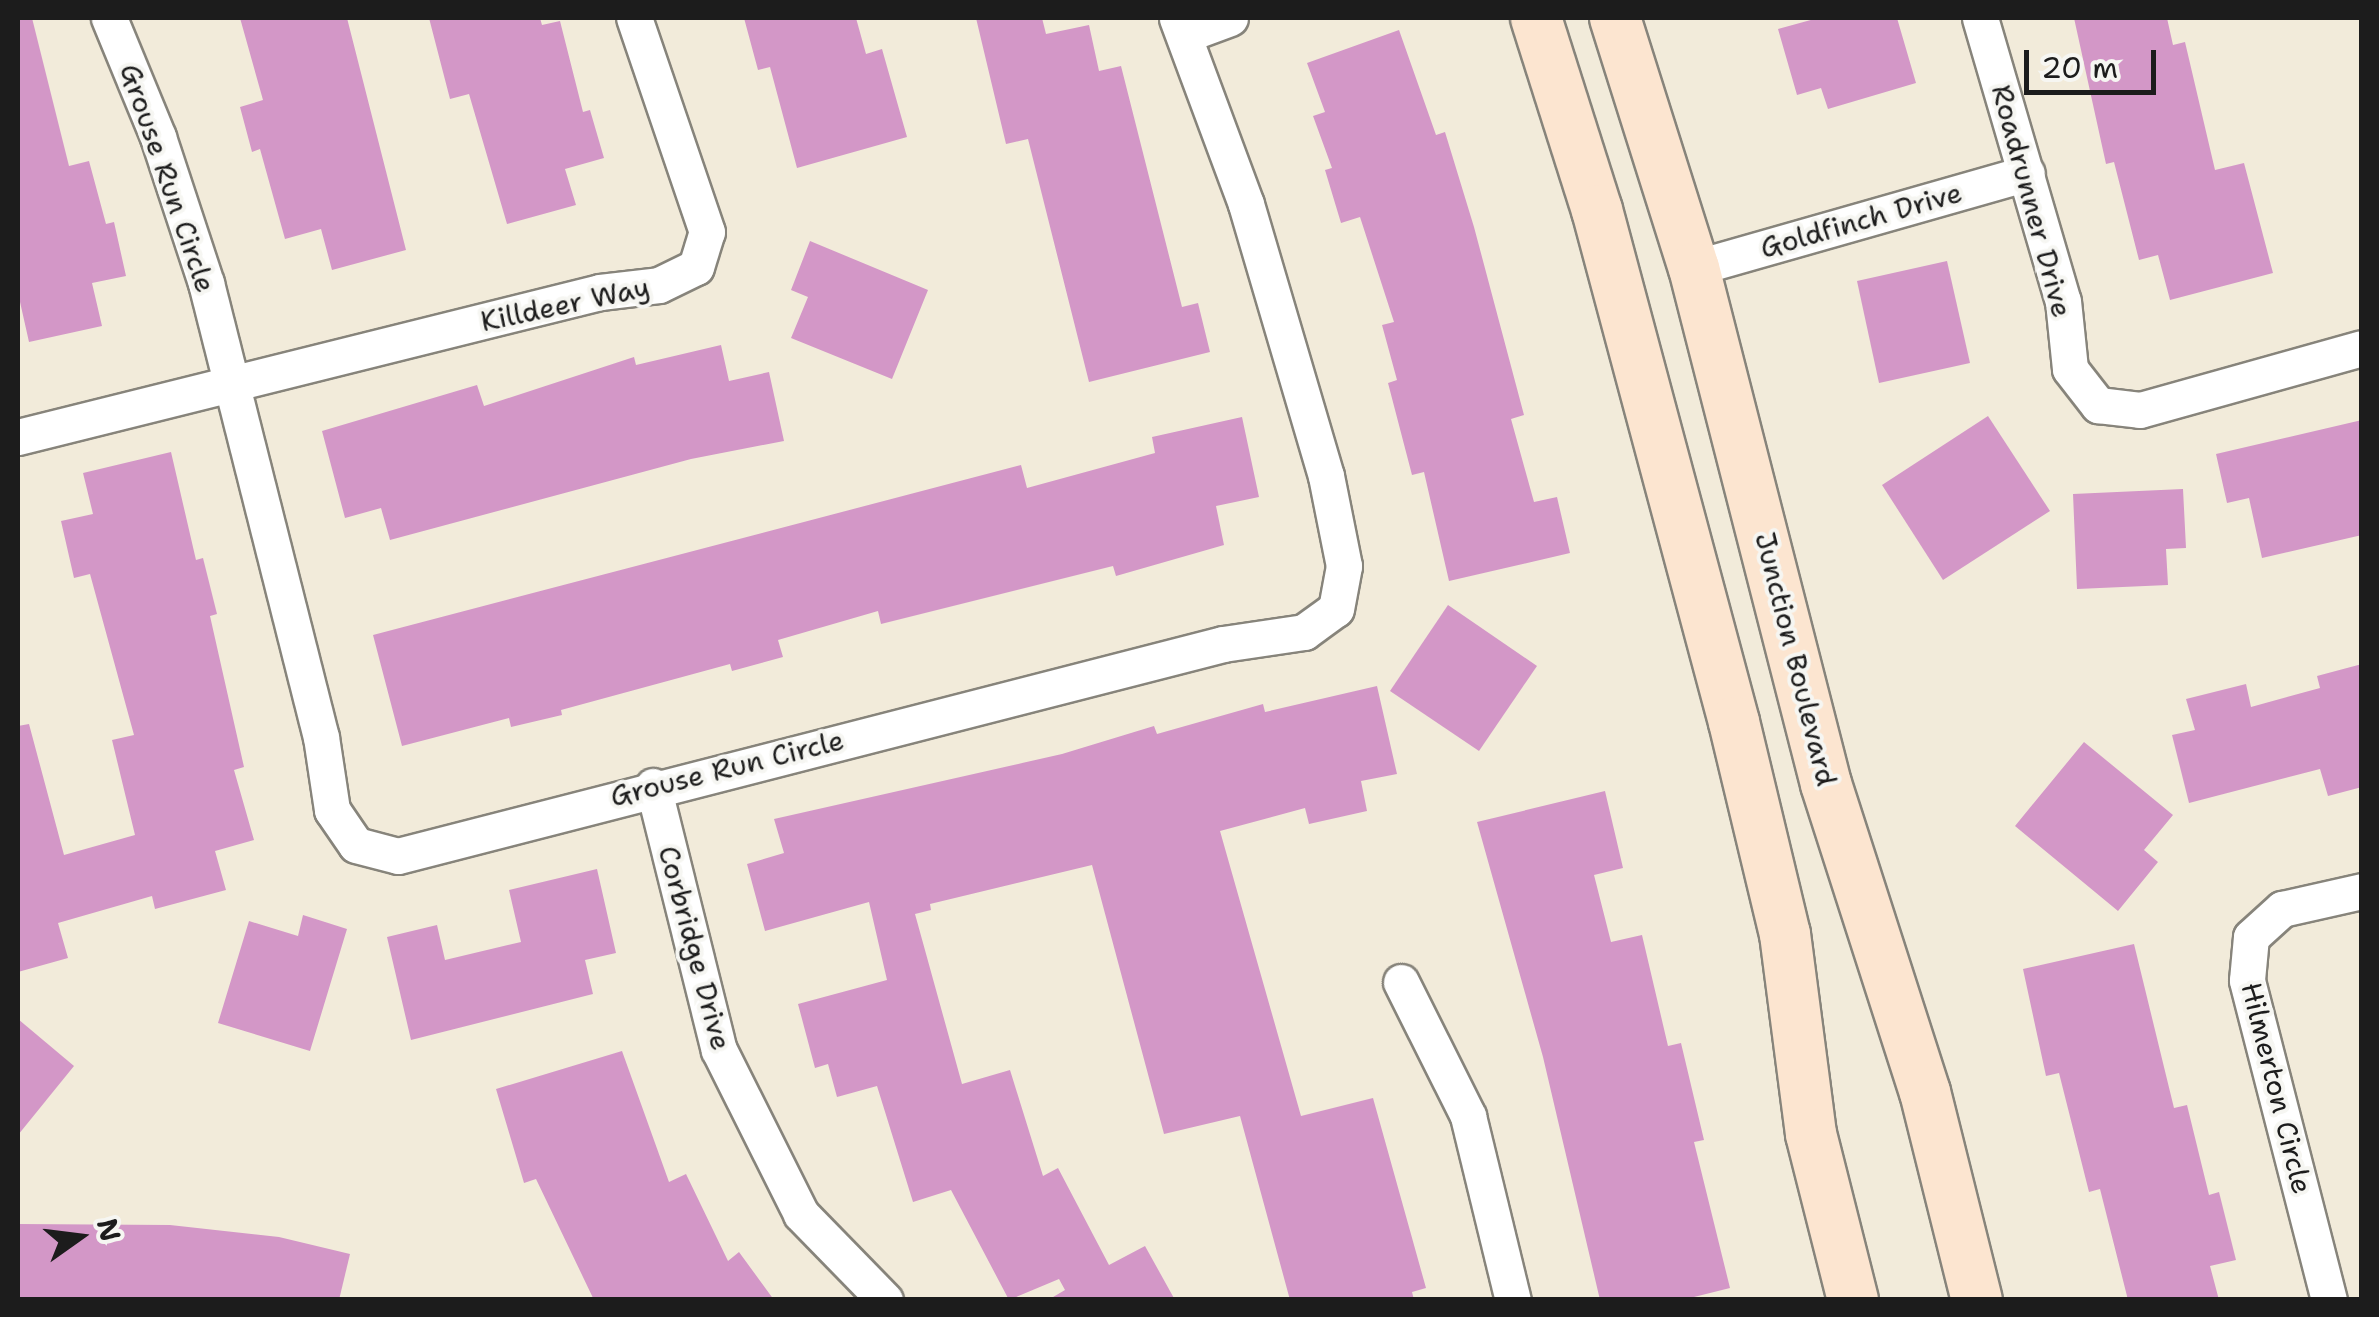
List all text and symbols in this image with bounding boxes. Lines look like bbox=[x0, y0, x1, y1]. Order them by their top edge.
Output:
scale bar bbox=[2029, 30, 2162, 92]
text: 20 m bbox=[2041, 47, 2118, 88]
street label: Grouse Run Circle bbox=[113, 59, 223, 297]
street label: Roadrunner Drive bbox=[1985, 81, 2079, 321]
street label: Goldfinch Drive bbox=[1756, 175, 1966, 265]
street label: Killdeer Way bbox=[477, 270, 653, 338]
street label: Junction Boulevard bbox=[1748, 529, 1844, 789]
street label: Grouse Run Circle bbox=[607, 723, 847, 813]
street label: Corbridge Drive bbox=[652, 842, 738, 1054]
street label: Hilmerton Circle bbox=[2234, 979, 2320, 1197]
north arrow bbox=[30, 1187, 130, 1287]
text: N bbox=[88, 1214, 130, 1245]

